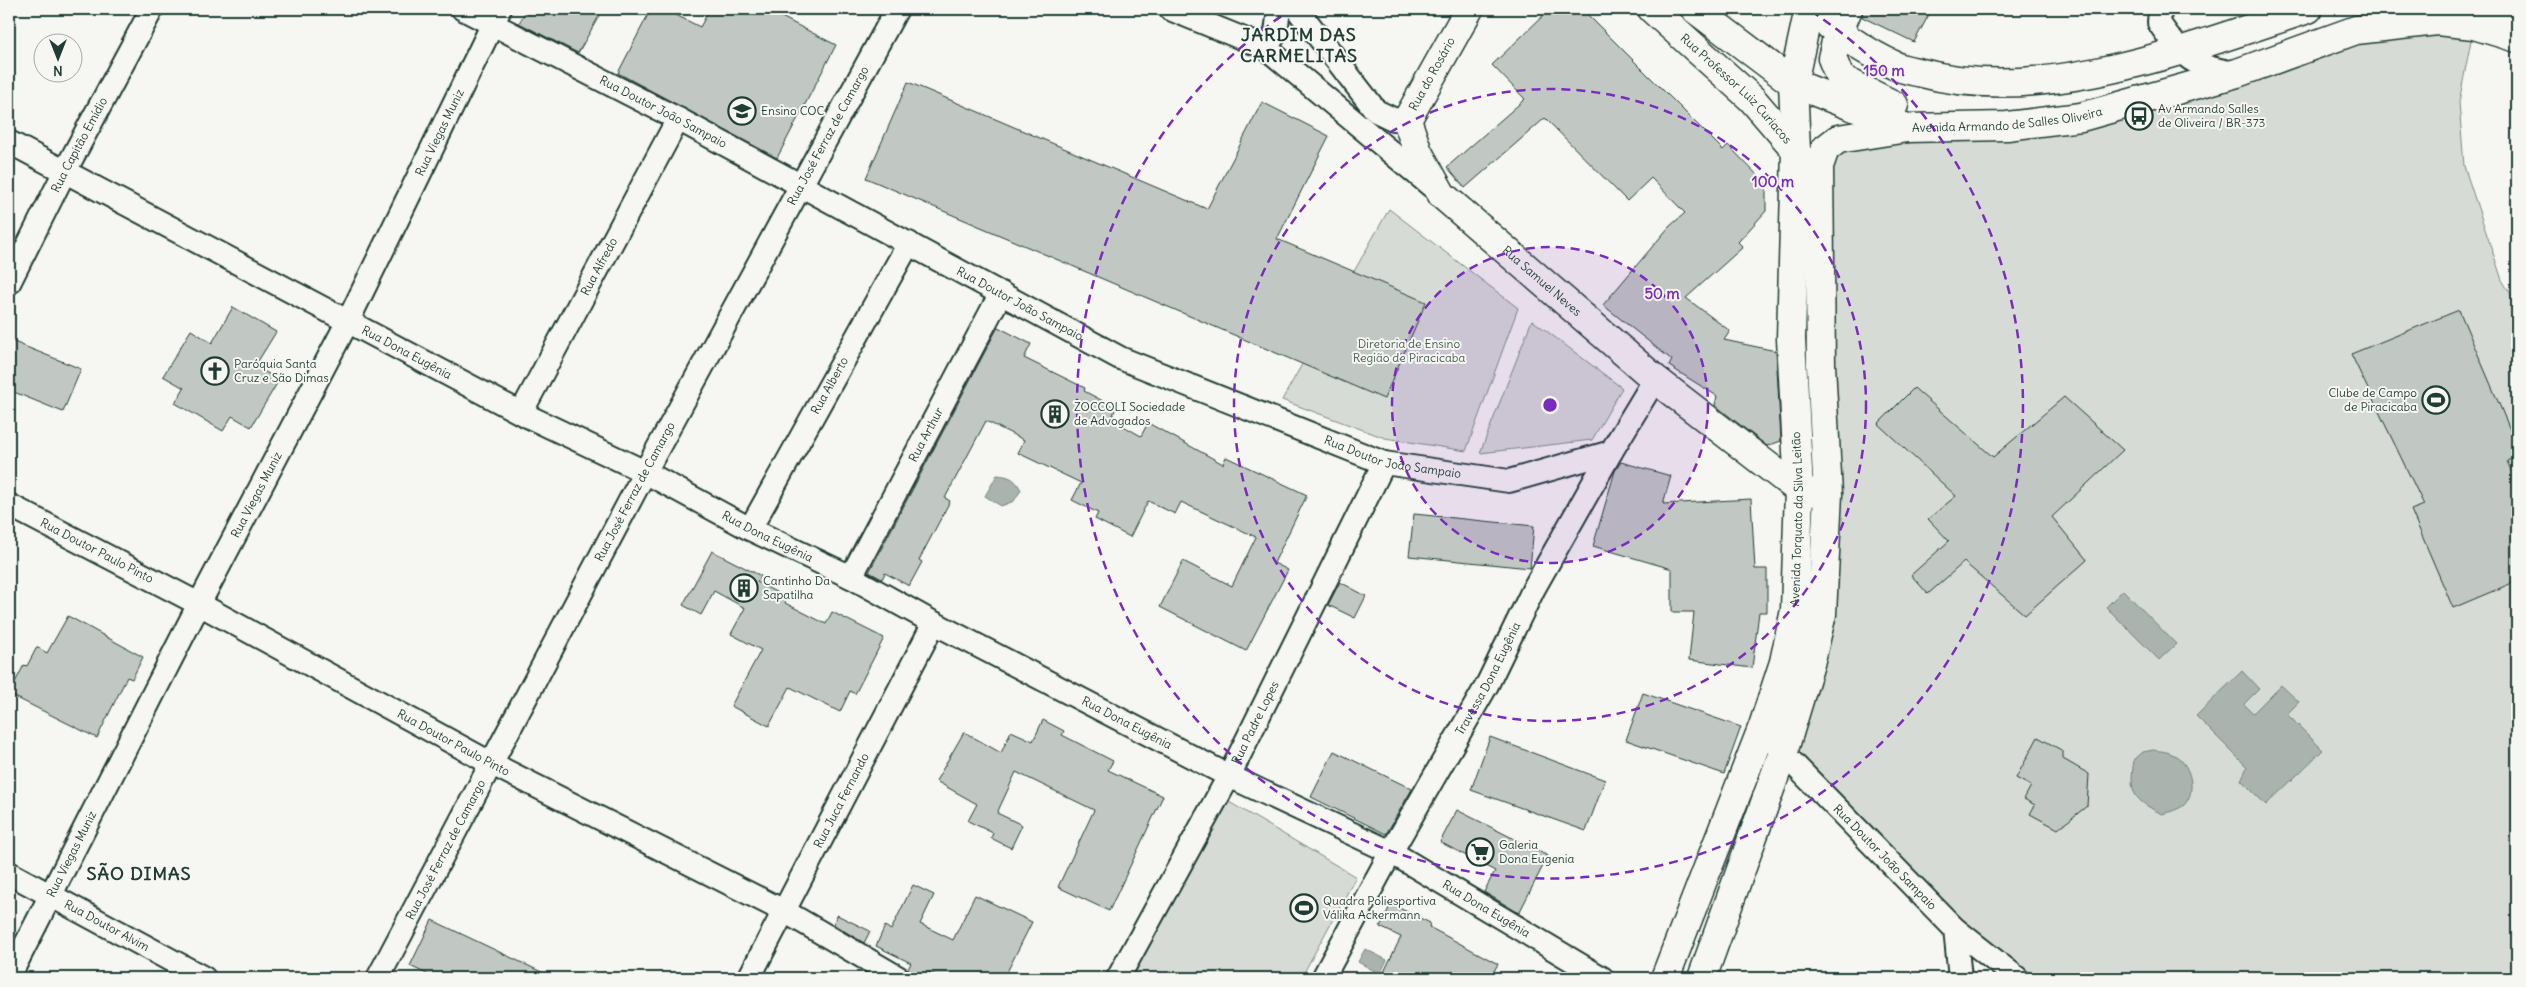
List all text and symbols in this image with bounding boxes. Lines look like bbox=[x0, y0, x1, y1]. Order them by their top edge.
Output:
district label: JARDIM DAS CARMELITAS bbox=[1240, 23, 1358, 67]
street label: Rua Professor Luiz Curiacos bbox=[1678, 30, 1795, 147]
north arrow bbox=[32, 32, 82, 82]
street label: Rua do Rosário bbox=[1405, 34, 1458, 113]
text: 150 m bbox=[1863, 61, 1905, 80]
text: N bbox=[53, 62, 63, 80]
street label: Rua José Ferraz de Camargo bbox=[784, 63, 872, 208]
street label: Rua Doutor João Sampaio bbox=[597, 72, 730, 151]
street label: Rua Viegas Muniz bbox=[412, 86, 467, 178]
street label: Rua Capitão Emídio bbox=[48, 94, 110, 195]
school or university icon: Ensino COC bbox=[727, 96, 757, 126]
bus stop icon: Av Armando Salles de Oliveira / BR-373 bbox=[2124, 101, 2154, 131]
place label: Av Armando Salles de Oliveira / BR-373 bbox=[2158, 101, 2266, 130]
place label: Ensino COC bbox=[761, 103, 825, 118]
street label: Avenida Armando de Salles Oliveira bbox=[1912, 103, 2104, 135]
text: 100 m bbox=[1752, 172, 1794, 191]
street label: Rua Alfredo bbox=[577, 235, 620, 298]
street label: Rua Samuel Neves bbox=[1499, 243, 1585, 319]
street label: Rua Doutor João Sampaio bbox=[954, 263, 1086, 344]
text: 50 m bbox=[1644, 284, 1680, 303]
street label: Rua Dona Eugênia bbox=[359, 322, 455, 382]
park label: Diretoria de Ensino Região de Piracicaba bbox=[1353, 336, 1465, 365]
street label: Rua Alberto bbox=[807, 354, 851, 417]
church icon: Paróquia Santa Cruz e São Dimas bbox=[200, 356, 230, 386]
place label: Paróquia Santa Cruz e São Dimas bbox=[234, 356, 329, 385]
place label: Clube de Campo de Piracicaba bbox=[2328, 385, 2417, 414]
sports icon: Clube de Campo de Piracicaba bbox=[2421, 385, 2451, 415]
centre of rings bbox=[1541, 396, 1559, 414]
building icon: ZOCCOLI Sociedade de Advogados bbox=[1040, 399, 1070, 429]
place label: ZOCCOLI Sociedade de Advogados bbox=[1074, 399, 1185, 428]
street label: Rua Arthur bbox=[905, 404, 946, 464]
street label: Rua José Ferraz de Camargo bbox=[591, 419, 678, 564]
street label: Avenida Torquato da Silva Leitão bbox=[1787, 431, 1806, 607]
street label: Rua Doutor João Sampaio bbox=[1322, 432, 1462, 481]
street label: Rua Viegas Muniz bbox=[227, 449, 285, 540]
street label: Rua Dona Eugênia bbox=[719, 507, 816, 565]
street label: Rua Doutor Paulo Pinto bbox=[38, 515, 156, 586]
building icon: Cantinho Da Sapatilha bbox=[729, 573, 759, 603]
place label: Cantinho Da Sapatilha bbox=[763, 573, 830, 602]
street label: Travessa Dona Eugênia bbox=[1452, 619, 1523, 738]
street label: Rua Padre Lopes bbox=[1228, 678, 1282, 766]
street label: Rua Dona Eugênia bbox=[1079, 693, 1175, 752]
street label: Rua Doutor Paulo Pinto bbox=[395, 706, 513, 779]
street label: Rua Juca Fernando bbox=[810, 750, 872, 850]
street label: Rua José Ferraz de Camargo bbox=[402, 777, 488, 922]
street label: Rua Doutor João Sampaio bbox=[1830, 801, 1940, 913]
street label: Rua Viegas Muniz bbox=[43, 808, 100, 900]
supermarket icon: Galeria Dona Eugenia bbox=[1465, 837, 1495, 867]
place label: Galeria Dona Eugenia bbox=[1499, 837, 1575, 866]
district label: SÃO DIMAS bbox=[86, 862, 192, 885]
street label: Rua Dona Eugênia bbox=[1440, 876, 1533, 941]
sports icon: Quadra Poliesportiva Válika Ackermann bbox=[1289, 893, 1319, 923]
place label: Quadra Poliesportiva Válika Ackermann bbox=[1323, 893, 1436, 922]
street label: Rua Doutor Alvim bbox=[62, 896, 153, 954]

